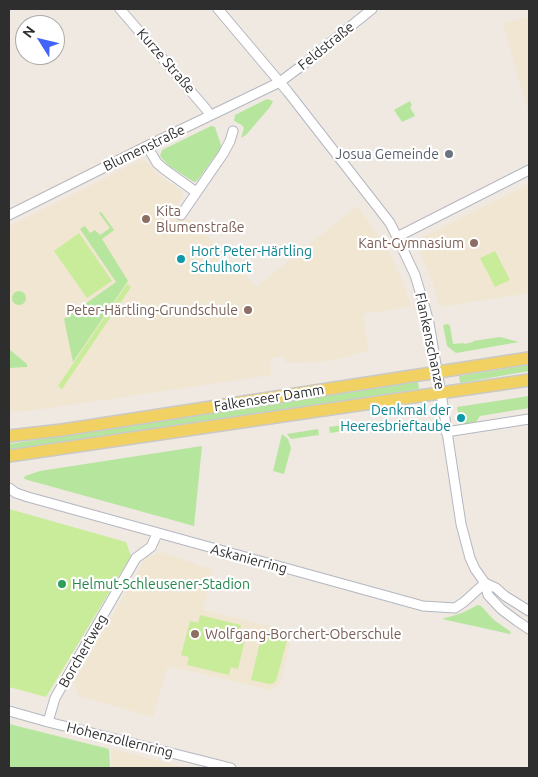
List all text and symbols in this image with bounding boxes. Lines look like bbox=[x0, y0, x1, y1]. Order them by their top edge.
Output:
north arrow bbox=[15, 15, 65, 65]
street label: Feldstraße bbox=[295, 18, 357, 74]
text: N bbox=[19, 23, 38, 41]
street label: Kurze Straße bbox=[133, 25, 199, 97]
street label: Blumenstraße bbox=[101, 121, 187, 175]
place label: Josua Gemeinde bbox=[335, 146, 439, 162]
marker: Josua Gemeinde bbox=[443, 148, 455, 160]
place label: Kita Blumenstraße bbox=[156, 203, 245, 236]
marker: Kita Blumenstraße bbox=[140, 213, 152, 225]
place label: Kant-Gymnasium bbox=[358, 235, 464, 251]
marker: Kant-Gymnasium bbox=[468, 237, 480, 249]
place label: Hort Peter-Härtling Schulhort bbox=[191, 243, 312, 276]
marker: Hort Peter-Härtling Schulhort bbox=[175, 253, 187, 265]
street label: Flankenschanze bbox=[412, 291, 448, 391]
place label: Peter-Härtling-Grundschule bbox=[66, 302, 238, 318]
marker: Peter-Härtling-Grundschule bbox=[242, 304, 254, 316]
street label: Falkenseer Damm bbox=[213, 381, 325, 415]
place label: Denkmal der Heeresbrieftaube bbox=[340, 402, 451, 434]
marker: Denkmal der Heeresbrieftaube bbox=[455, 412, 467, 424]
street label: Askanierring bbox=[209, 541, 289, 577]
place label: Helmut-Schleusener-Stadion bbox=[72, 576, 250, 592]
marker: Helmut-Schleusener-Stadion bbox=[56, 578, 68, 590]
street label: Borchertweg bbox=[55, 611, 111, 691]
place label: Wolfgang-Borchert-Oberschule bbox=[205, 626, 401, 642]
marker: Wolfgang-Borchert-Oberschule bbox=[189, 628, 201, 640]
street label: Hohenzollernring bbox=[65, 719, 175, 761]

